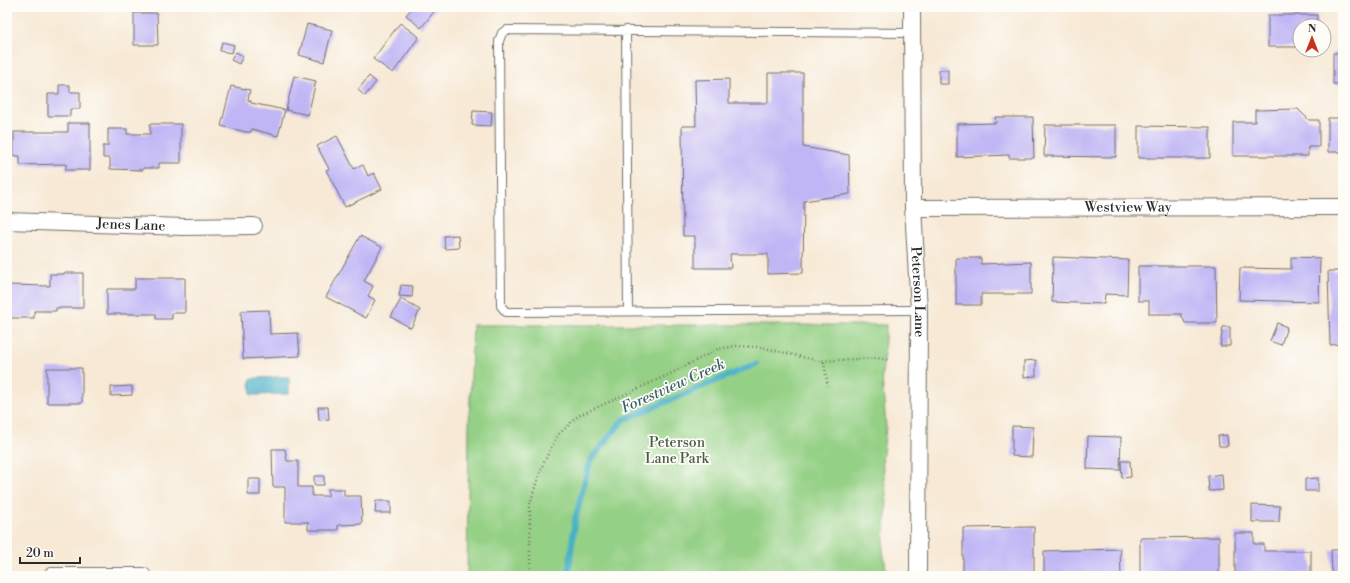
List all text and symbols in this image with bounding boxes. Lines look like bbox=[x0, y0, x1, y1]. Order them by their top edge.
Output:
north arrow bbox=[1292, 18, 1332, 58]
text: N bbox=[1308, 22, 1317, 36]
street label: Westview Way bbox=[1084, 198, 1172, 217]
street label: Jenes Lane bbox=[95, 215, 166, 235]
street label: Peterson Lane bbox=[906, 246, 928, 337]
water label: Forestview Creek bbox=[618, 354, 728, 417]
park label: Peterson Lane Park bbox=[645, 434, 710, 468]
scale bar bbox=[20, 539, 80, 565]
text: 20 m bbox=[26, 546, 54, 561]

